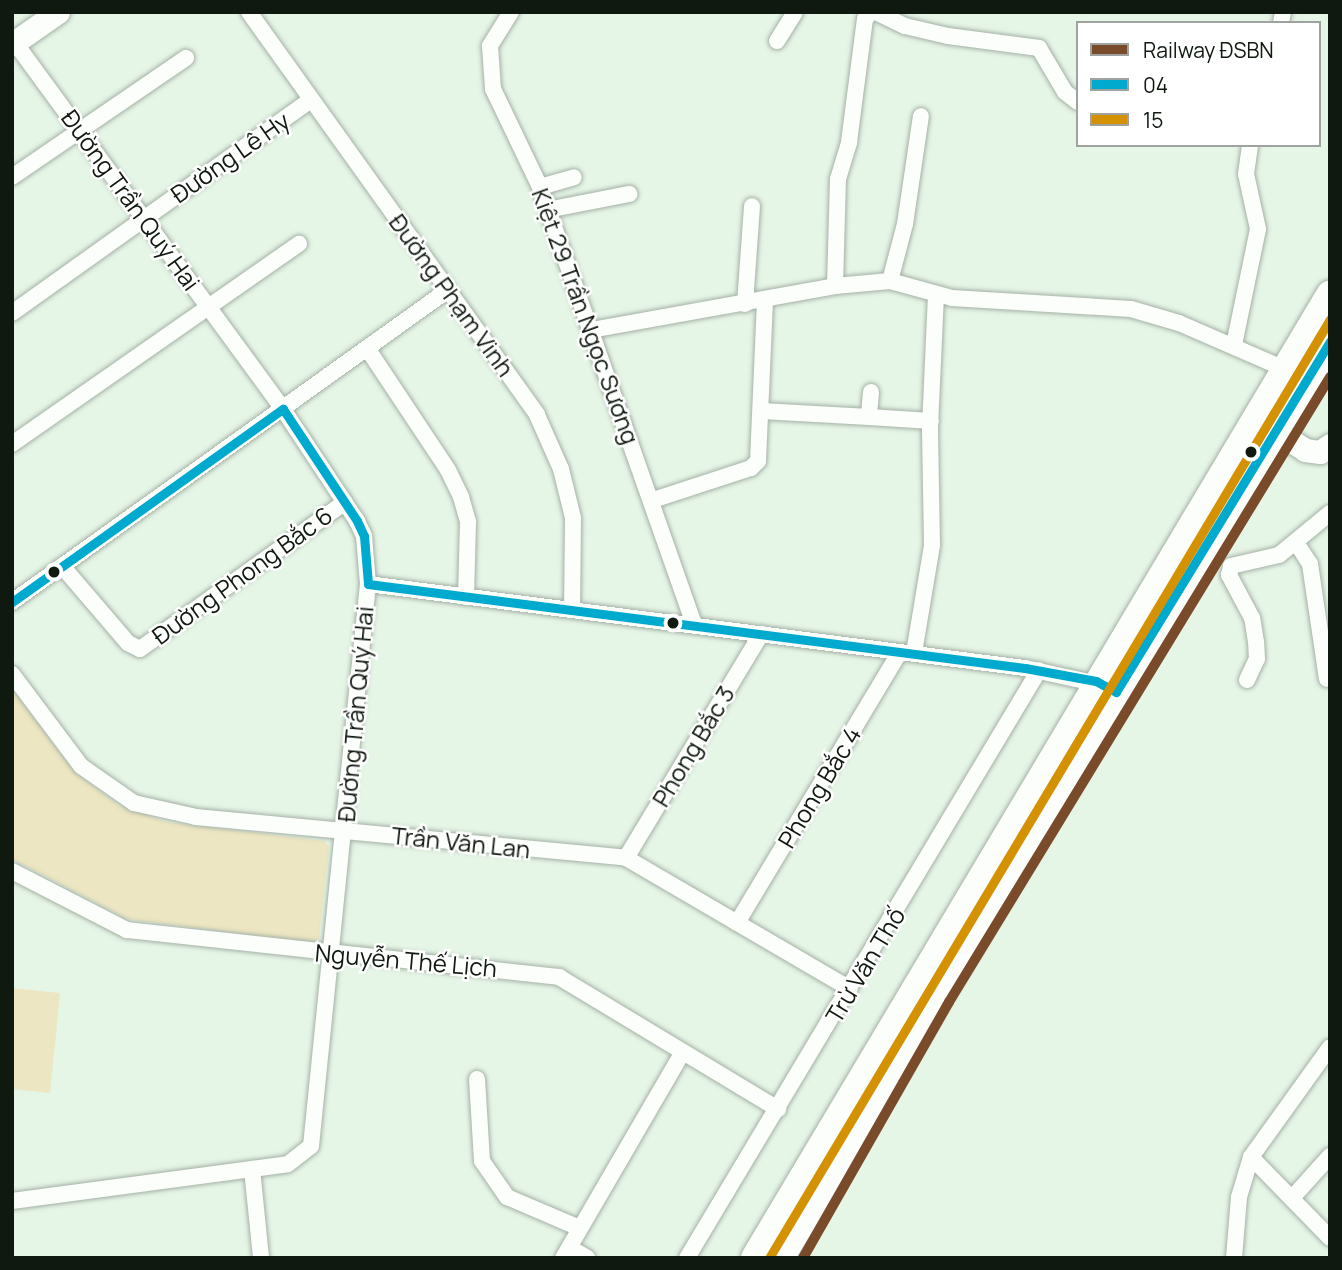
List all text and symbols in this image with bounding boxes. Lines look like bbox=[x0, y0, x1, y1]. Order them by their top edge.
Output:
legend bbox=[1076, 21, 1321, 147]
text: Railway ĐSBN bbox=[1143, 36, 1274, 64]
text: 04 bbox=[1143, 71, 1168, 99]
street label: Đường Trần Quý Hai bbox=[56, 104, 206, 296]
street label: Đường Lê Hy bbox=[165, 106, 295, 208]
text: 15 bbox=[1143, 106, 1163, 134]
street label: Kiệt 29 Trần Ngọc Sương bbox=[526, 184, 646, 448]
street label: Đường Phạm Vinh bbox=[383, 208, 521, 382]
unlabelled marker bbox=[1244, 445, 1258, 459]
street label: Đường Phong Bắc 6 bbox=[146, 500, 338, 650]
unlabelled marker bbox=[47, 565, 61, 579]
street label: Đường Trần Quý Hai bbox=[331, 605, 379, 823]
unlabelled marker bbox=[666, 616, 680, 630]
street label: Phong Bắc 3 bbox=[646, 680, 740, 812]
street label: Phong Bắc 4 bbox=[772, 721, 866, 853]
street label: Trần Văn Lan bbox=[390, 820, 532, 864]
street label: Trừ Văn Thố bbox=[819, 902, 911, 1028]
street label: Nguyễn Thế Lịch bbox=[314, 938, 498, 982]

